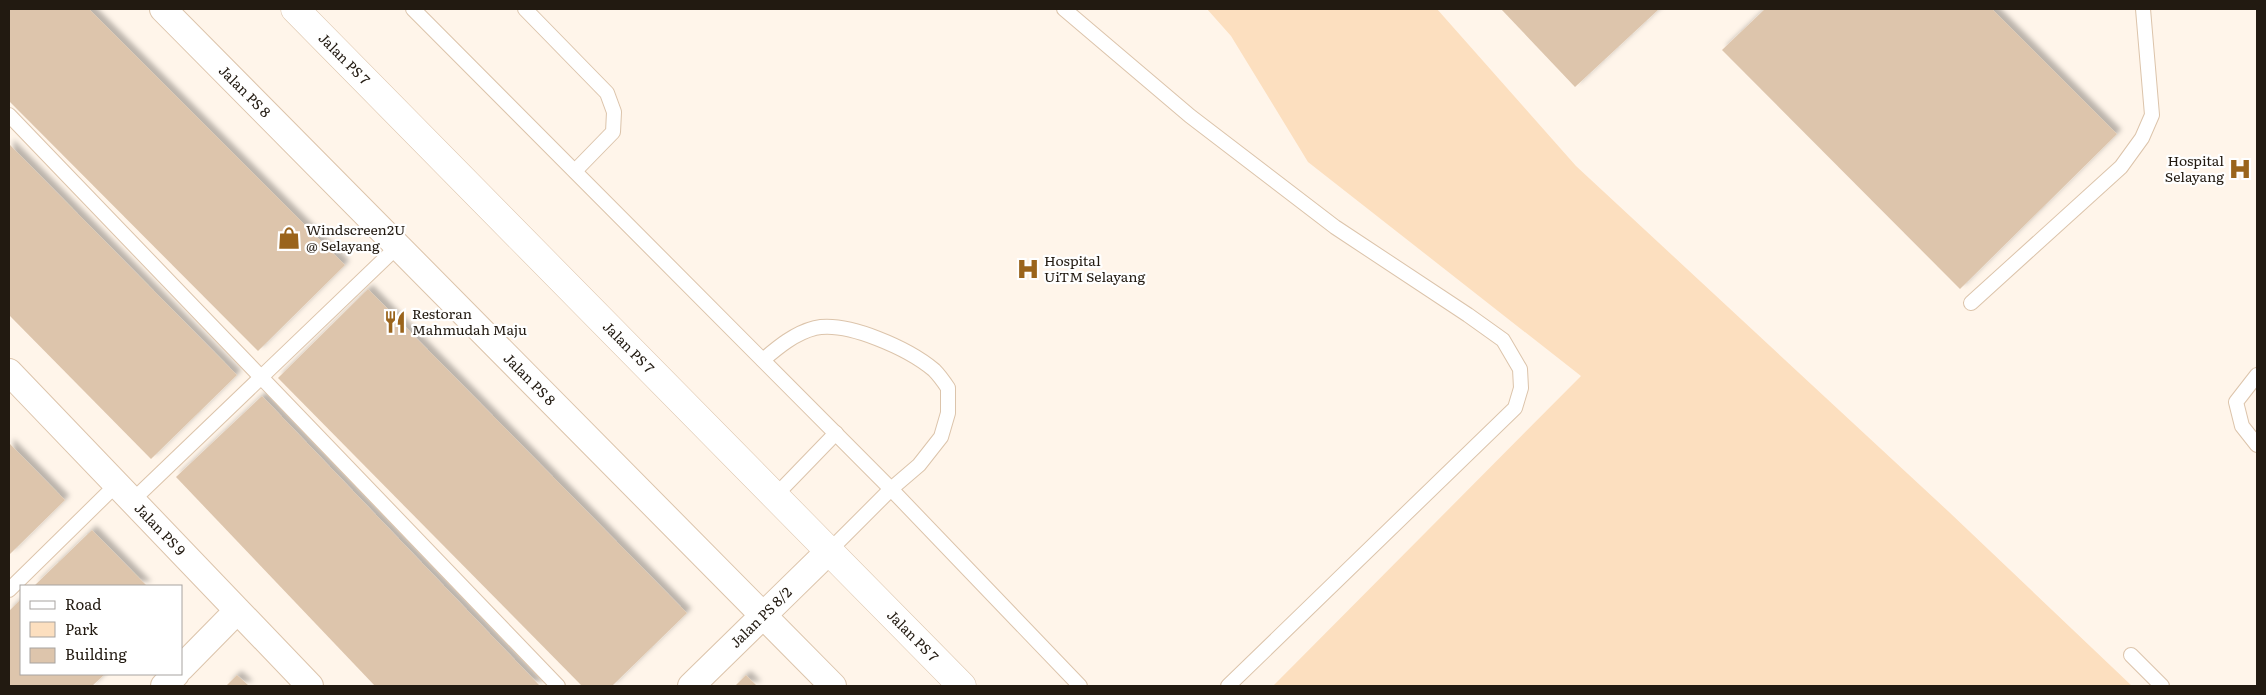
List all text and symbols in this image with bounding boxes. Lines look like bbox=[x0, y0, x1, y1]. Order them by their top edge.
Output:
street label: Jalan PS 7 bbox=[315, 28, 375, 89]
street label: Jalan PS 8 bbox=[215, 60, 276, 122]
place label: Hospital Selayang bbox=[2165, 150, 2224, 186]
hospital icon: Hospital Selayang bbox=[2227, 156, 2253, 182]
place label: Windscreen2U @ Selayang bbox=[306, 219, 405, 255]
shop icon: Windscreen2U @ Selayang bbox=[276, 225, 302, 251]
place label: Hospital UiTM Selayang bbox=[1044, 250, 1145, 286]
hospital icon: Hospital UiTM Selayang bbox=[1015, 256, 1041, 282]
place label: Restoran Mahmudah Maju bbox=[412, 303, 527, 339]
restaurant icon: Restoran Mahmudah Maju bbox=[382, 309, 408, 335]
street label: Jalan PS 7 bbox=[599, 316, 659, 377]
street label: Jalan PS 8 bbox=[500, 348, 561, 409]
street label: Jalan PS 9 bbox=[131, 498, 191, 559]
street label: Jalan PS 8/2 bbox=[725, 582, 796, 652]
legend bbox=[20, 585, 182, 675]
text: Road bbox=[65, 592, 101, 615]
street label: Jalan PS 7 bbox=[883, 605, 944, 666]
text: Park bbox=[65, 617, 99, 640]
text: Building bbox=[65, 642, 127, 665]

